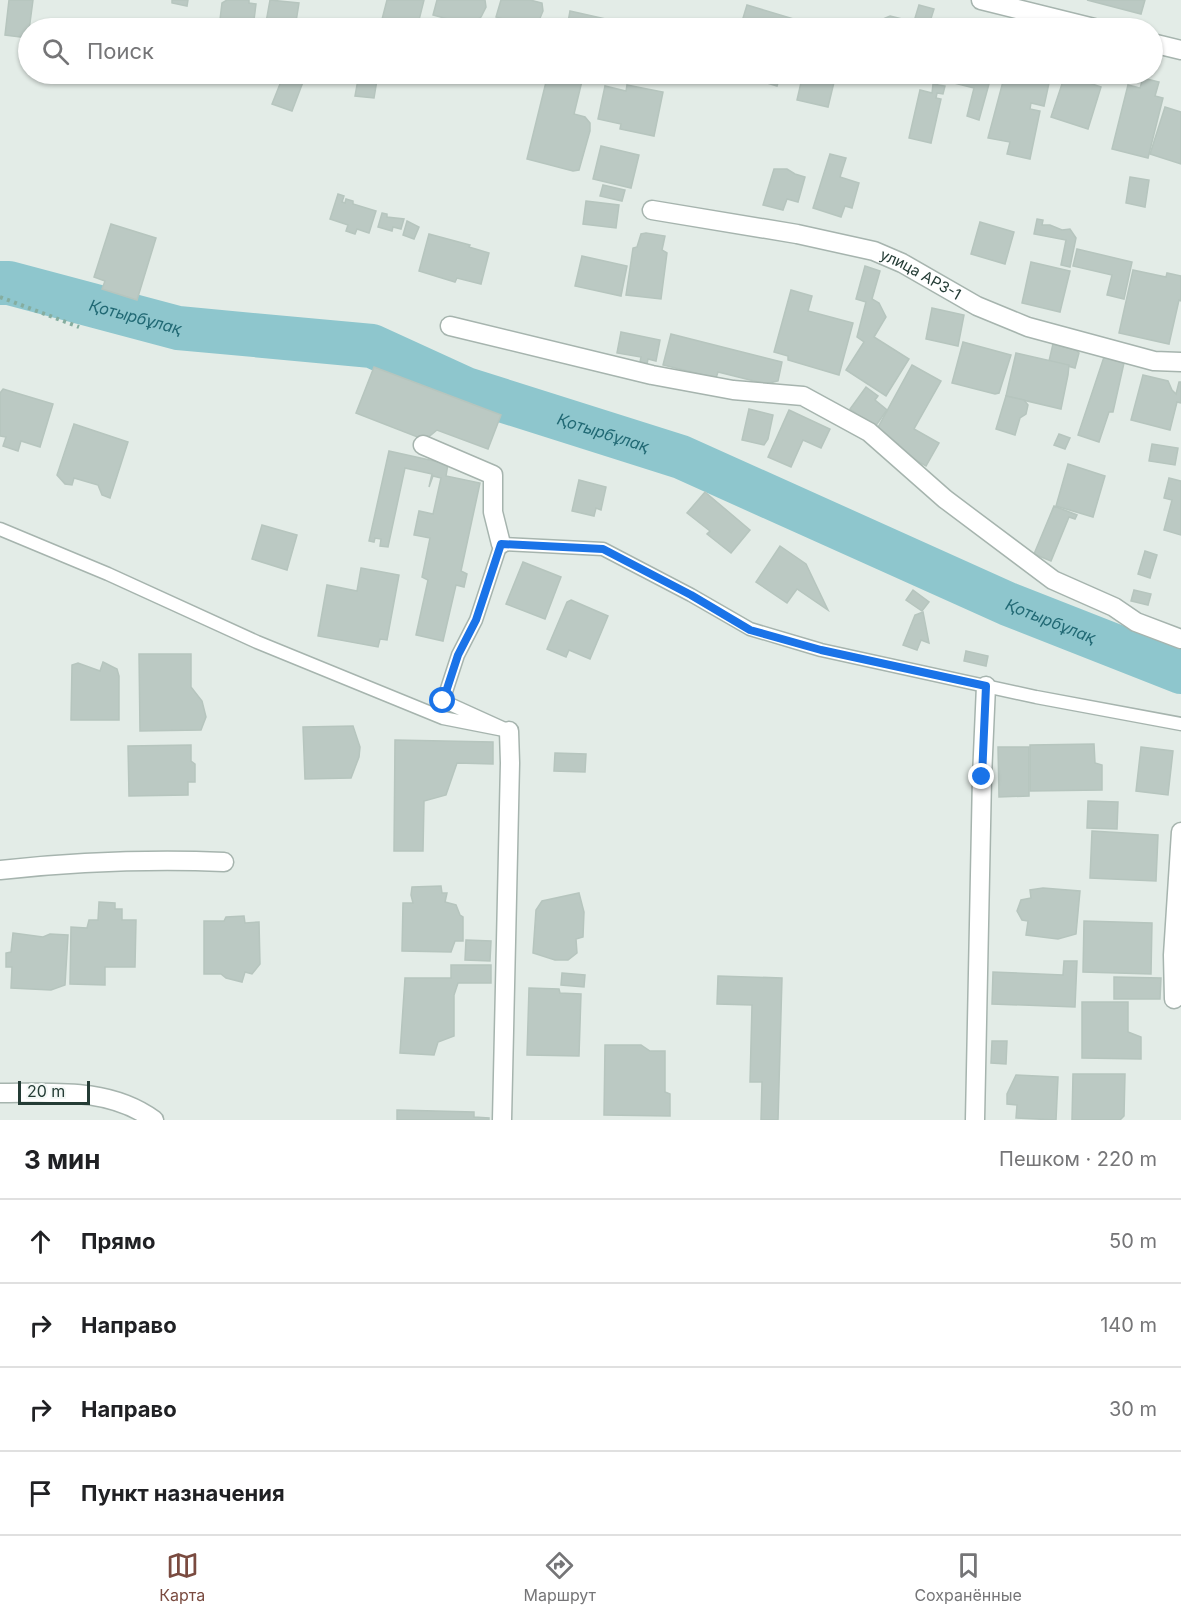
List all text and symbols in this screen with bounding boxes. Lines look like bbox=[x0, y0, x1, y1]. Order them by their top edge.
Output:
search box bbox=[18, 18, 1163, 84]
icon: search bbox=[39, 35, 72, 68]
text: Поиск bbox=[87, 38, 154, 64]
street label: улица АРЗ-1 bbox=[877, 245, 964, 304]
water label: Қотырбұлақ bbox=[87, 295, 185, 339]
water label: Қотырбұлақ bbox=[555, 409, 653, 457]
water label: Қотырбұлақ bbox=[1003, 594, 1100, 648]
route start bbox=[429, 687, 455, 713]
route end bbox=[968, 763, 994, 789]
scale bar bbox=[18, 1078, 90, 1106]
text: 20 m bbox=[27, 1081, 65, 1101]
text: 3 мин bbox=[24, 1144, 100, 1175]
text: Пешком · 220 m bbox=[999, 1147, 1157, 1171]
icon: ahead bbox=[24, 1225, 57, 1258]
text: Прямо bbox=[81, 1228, 155, 1254]
text: 50 m bbox=[1109, 1229, 1157, 1253]
icon: right bbox=[24, 1309, 57, 1342]
text: Направо bbox=[81, 1312, 177, 1338]
text: 140 m bbox=[1100, 1313, 1157, 1337]
icon: right bbox=[24, 1393, 57, 1426]
text: Направо bbox=[81, 1396, 177, 1422]
text: 30 m bbox=[1109, 1397, 1157, 1421]
icon: arrive bbox=[24, 1477, 57, 1510]
text: Пункт назначения bbox=[81, 1480, 285, 1506]
tab: Карта bbox=[159, 1549, 205, 1605]
tab: Маршрут bbox=[523, 1549, 596, 1605]
tab: Сохранённые bbox=[914, 1549, 1022, 1605]

